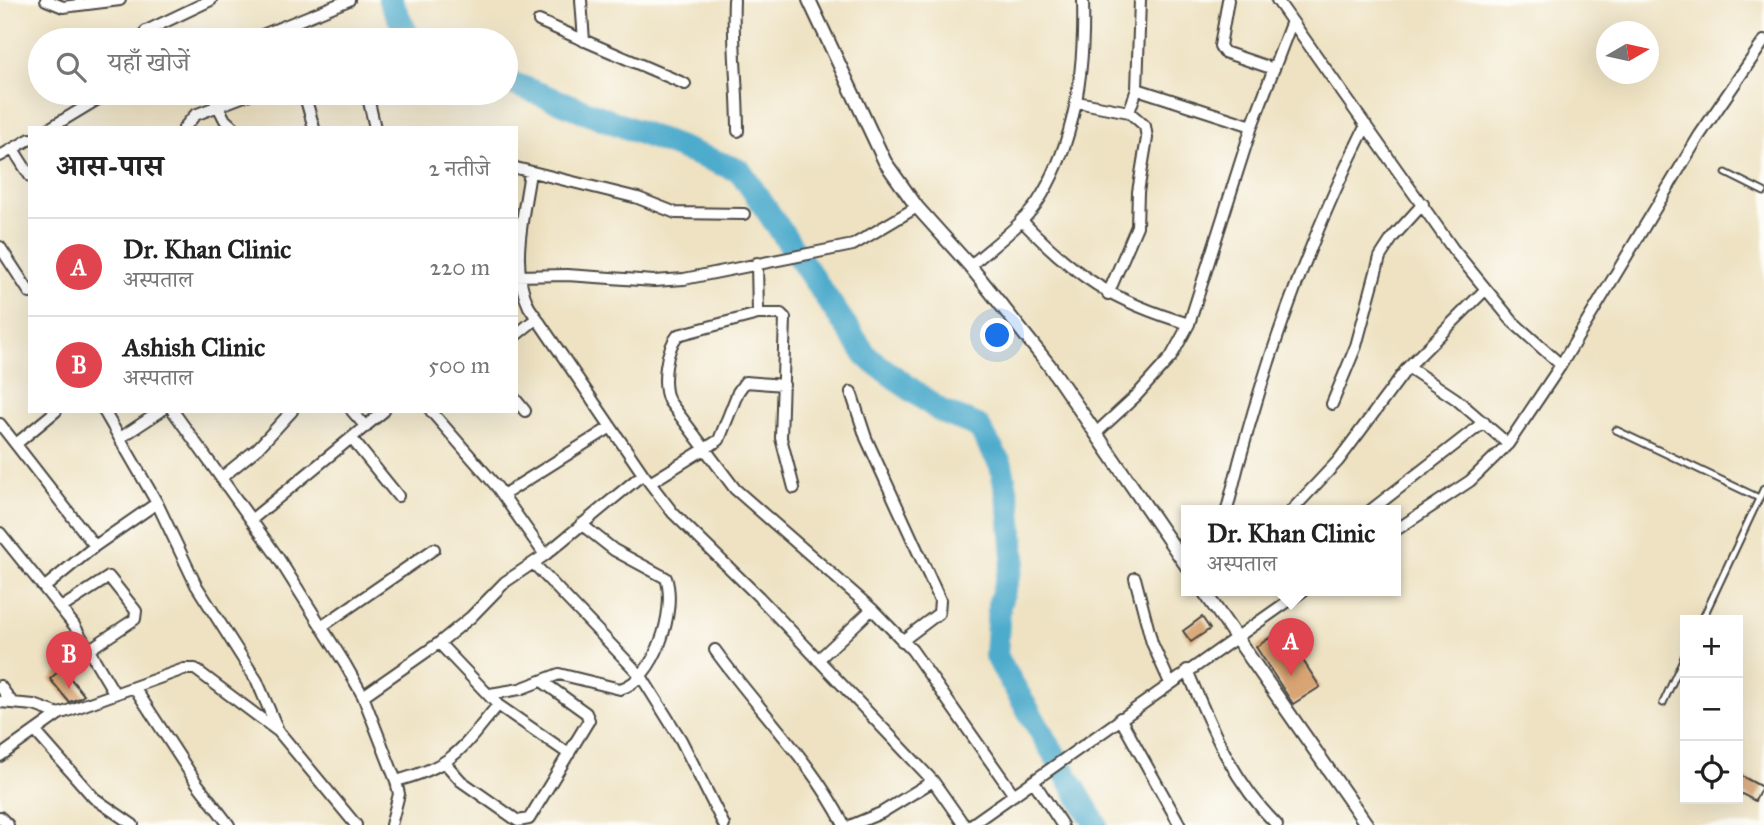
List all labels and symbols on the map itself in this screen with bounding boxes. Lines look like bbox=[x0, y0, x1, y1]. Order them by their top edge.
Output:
north arrow bbox=[1596, 21, 1659, 84]
your location bbox=[980, 318, 1014, 352]
pin: A bbox=[1268, 618, 1314, 676]
pin: B bbox=[46, 631, 92, 689]

